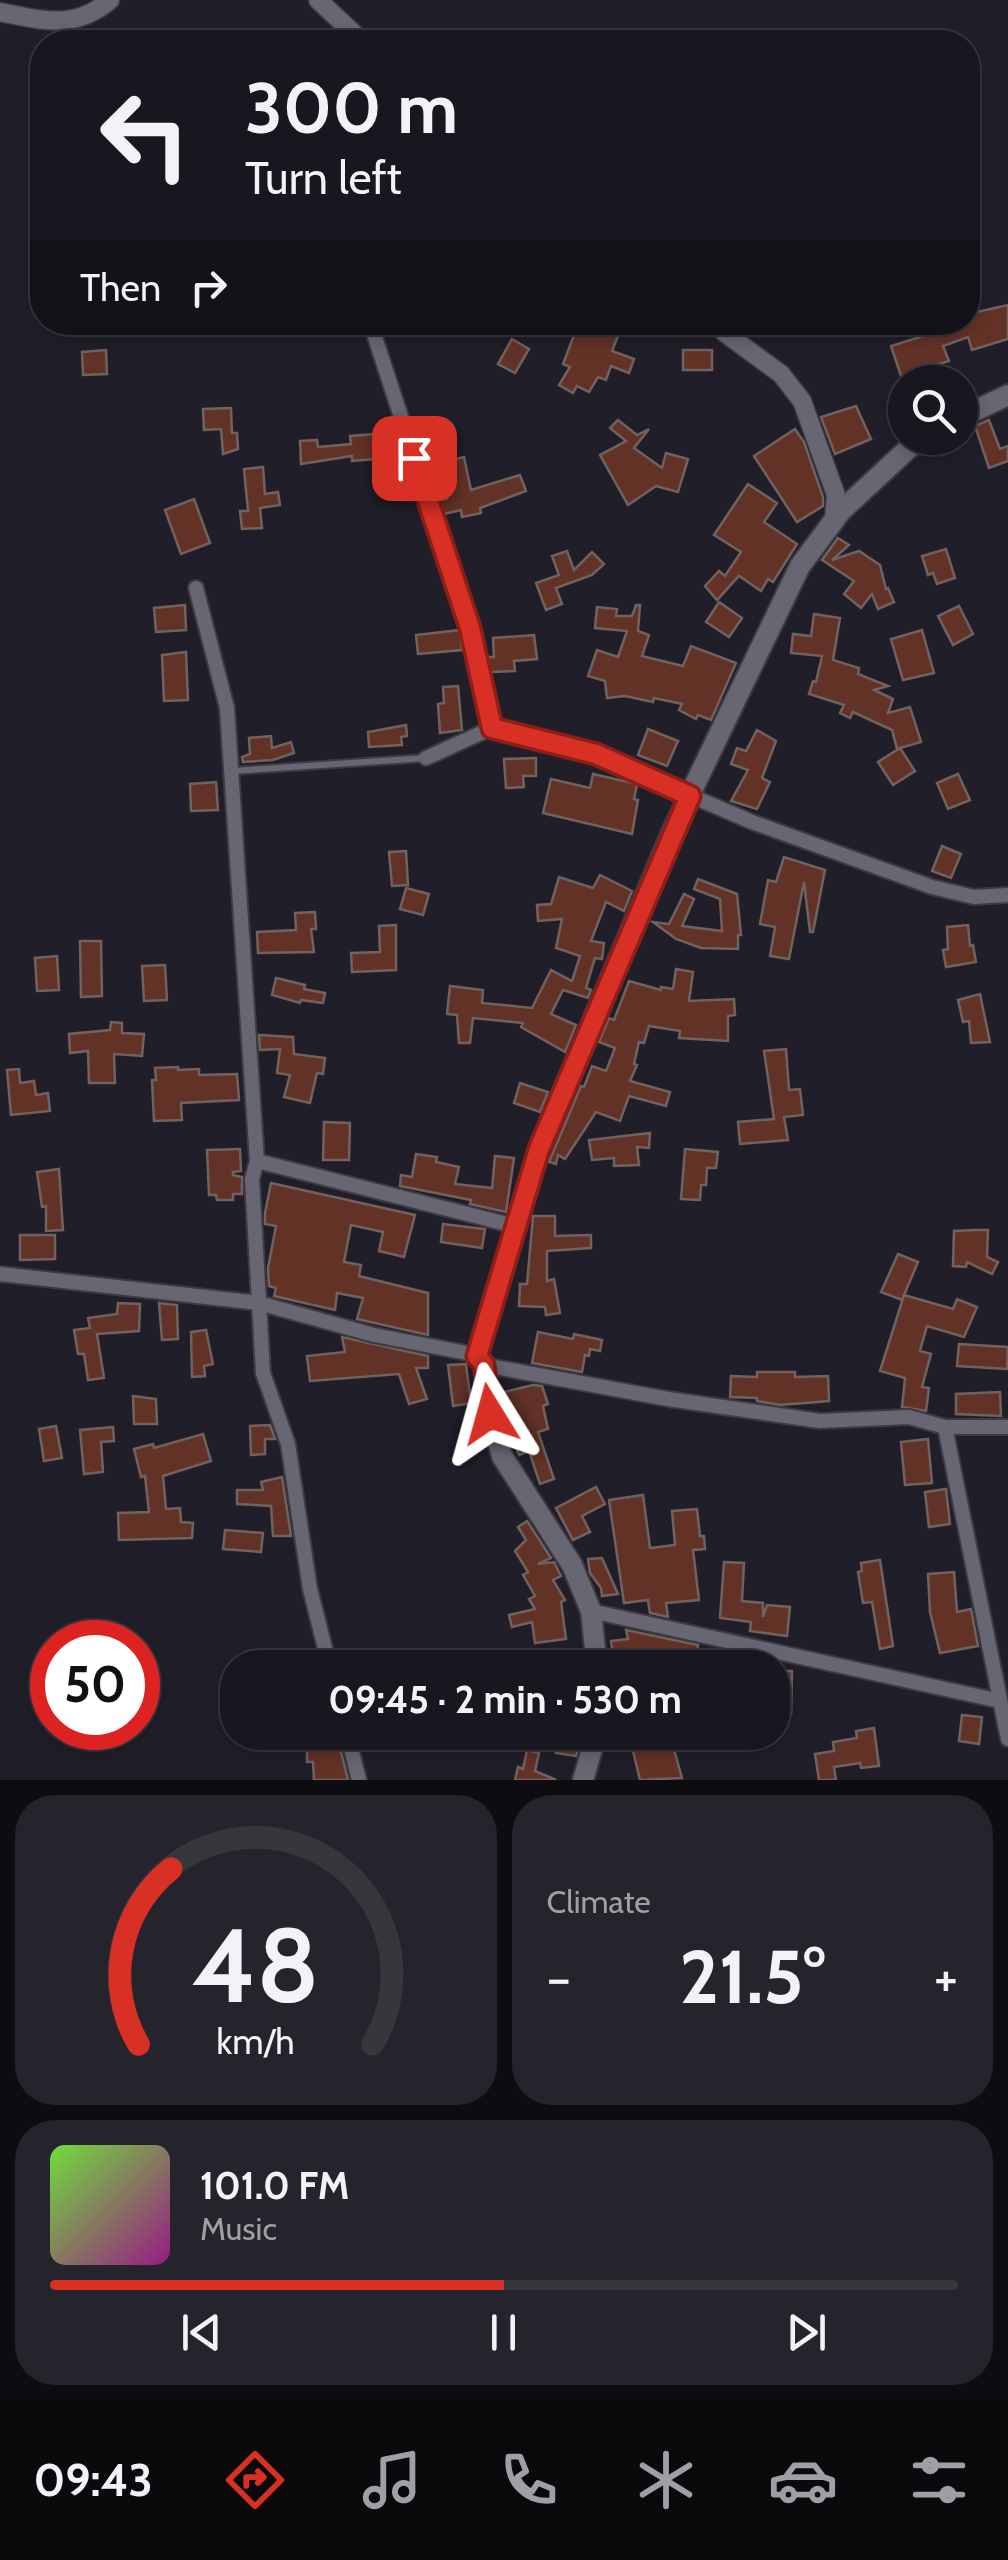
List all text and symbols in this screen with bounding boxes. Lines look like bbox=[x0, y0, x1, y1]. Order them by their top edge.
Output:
text: 300 m bbox=[245, 65, 458, 151]
icon: left bbox=[80, 70, 210, 200]
text: Turn left bbox=[245, 151, 402, 205]
icon: right bbox=[181, 260, 236, 315]
text: Then bbox=[80, 264, 161, 311]
map controls bbox=[888, 365, 978, 455]
button: search bbox=[888, 365, 978, 455]
pin bbox=[372, 416, 457, 501]
icon: arrive bbox=[387, 431, 442, 486]
position arrow bbox=[438, 1362, 542, 1466]
speed limit sign: 50 bbox=[30, 1620, 160, 1750]
text: 09:45 · 2 min · 530 m bbox=[328, 1676, 682, 1723]
text: Climate bbox=[547, 1882, 651, 1921]
text: 48 bbox=[192, 1902, 319, 2028]
text: 21.5° bbox=[679, 1931, 825, 2022]
text: − bbox=[547, 1944, 571, 2011]
text: + bbox=[934, 1944, 958, 2011]
text: km/h bbox=[217, 2020, 295, 2063]
text: 101.0 FM bbox=[200, 2162, 349, 2209]
text: Music bbox=[200, 2209, 277, 2248]
icon: previous bbox=[174, 2305, 229, 2360]
icon: pause bbox=[476, 2305, 531, 2360]
icon: next bbox=[779, 2305, 834, 2360]
icon: directions bbox=[220, 2445, 290, 2515]
icon: music bbox=[357, 2445, 427, 2515]
icon: phone bbox=[494, 2445, 564, 2515]
icon: climate bbox=[631, 2445, 701, 2515]
icon: car bbox=[768, 2445, 838, 2515]
icon: filters bbox=[904, 2445, 974, 2515]
text: 09:43 bbox=[33, 2453, 153, 2507]

